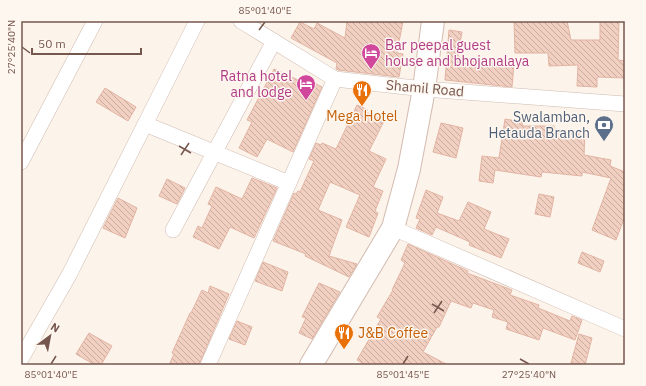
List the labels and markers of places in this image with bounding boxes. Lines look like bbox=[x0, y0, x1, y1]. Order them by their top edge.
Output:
place label: Bar peepal guest house and bhojanalaya bbox=[385, 36, 530, 70]
hotel icon: Bar peepal guest house and bhojanalaya bbox=[360, 42, 382, 70]
place label: Ratna hotel and lodge bbox=[220, 67, 292, 101]
hotel icon: Ratna hotel and lodge bbox=[295, 73, 317, 101]
restaurant icon: Mega Hotel bbox=[351, 79, 373, 107]
place label: Mega Hotel bbox=[326, 107, 398, 125]
place label: Swalamban, Hetauda Branch bbox=[489, 108, 590, 142]
bank icon: Swalamban, Hetauda Branch bbox=[593, 114, 615, 142]
restaurant icon: J&B Coffee bbox=[333, 322, 355, 350]
place label: J&B Coffee bbox=[358, 324, 428, 342]

